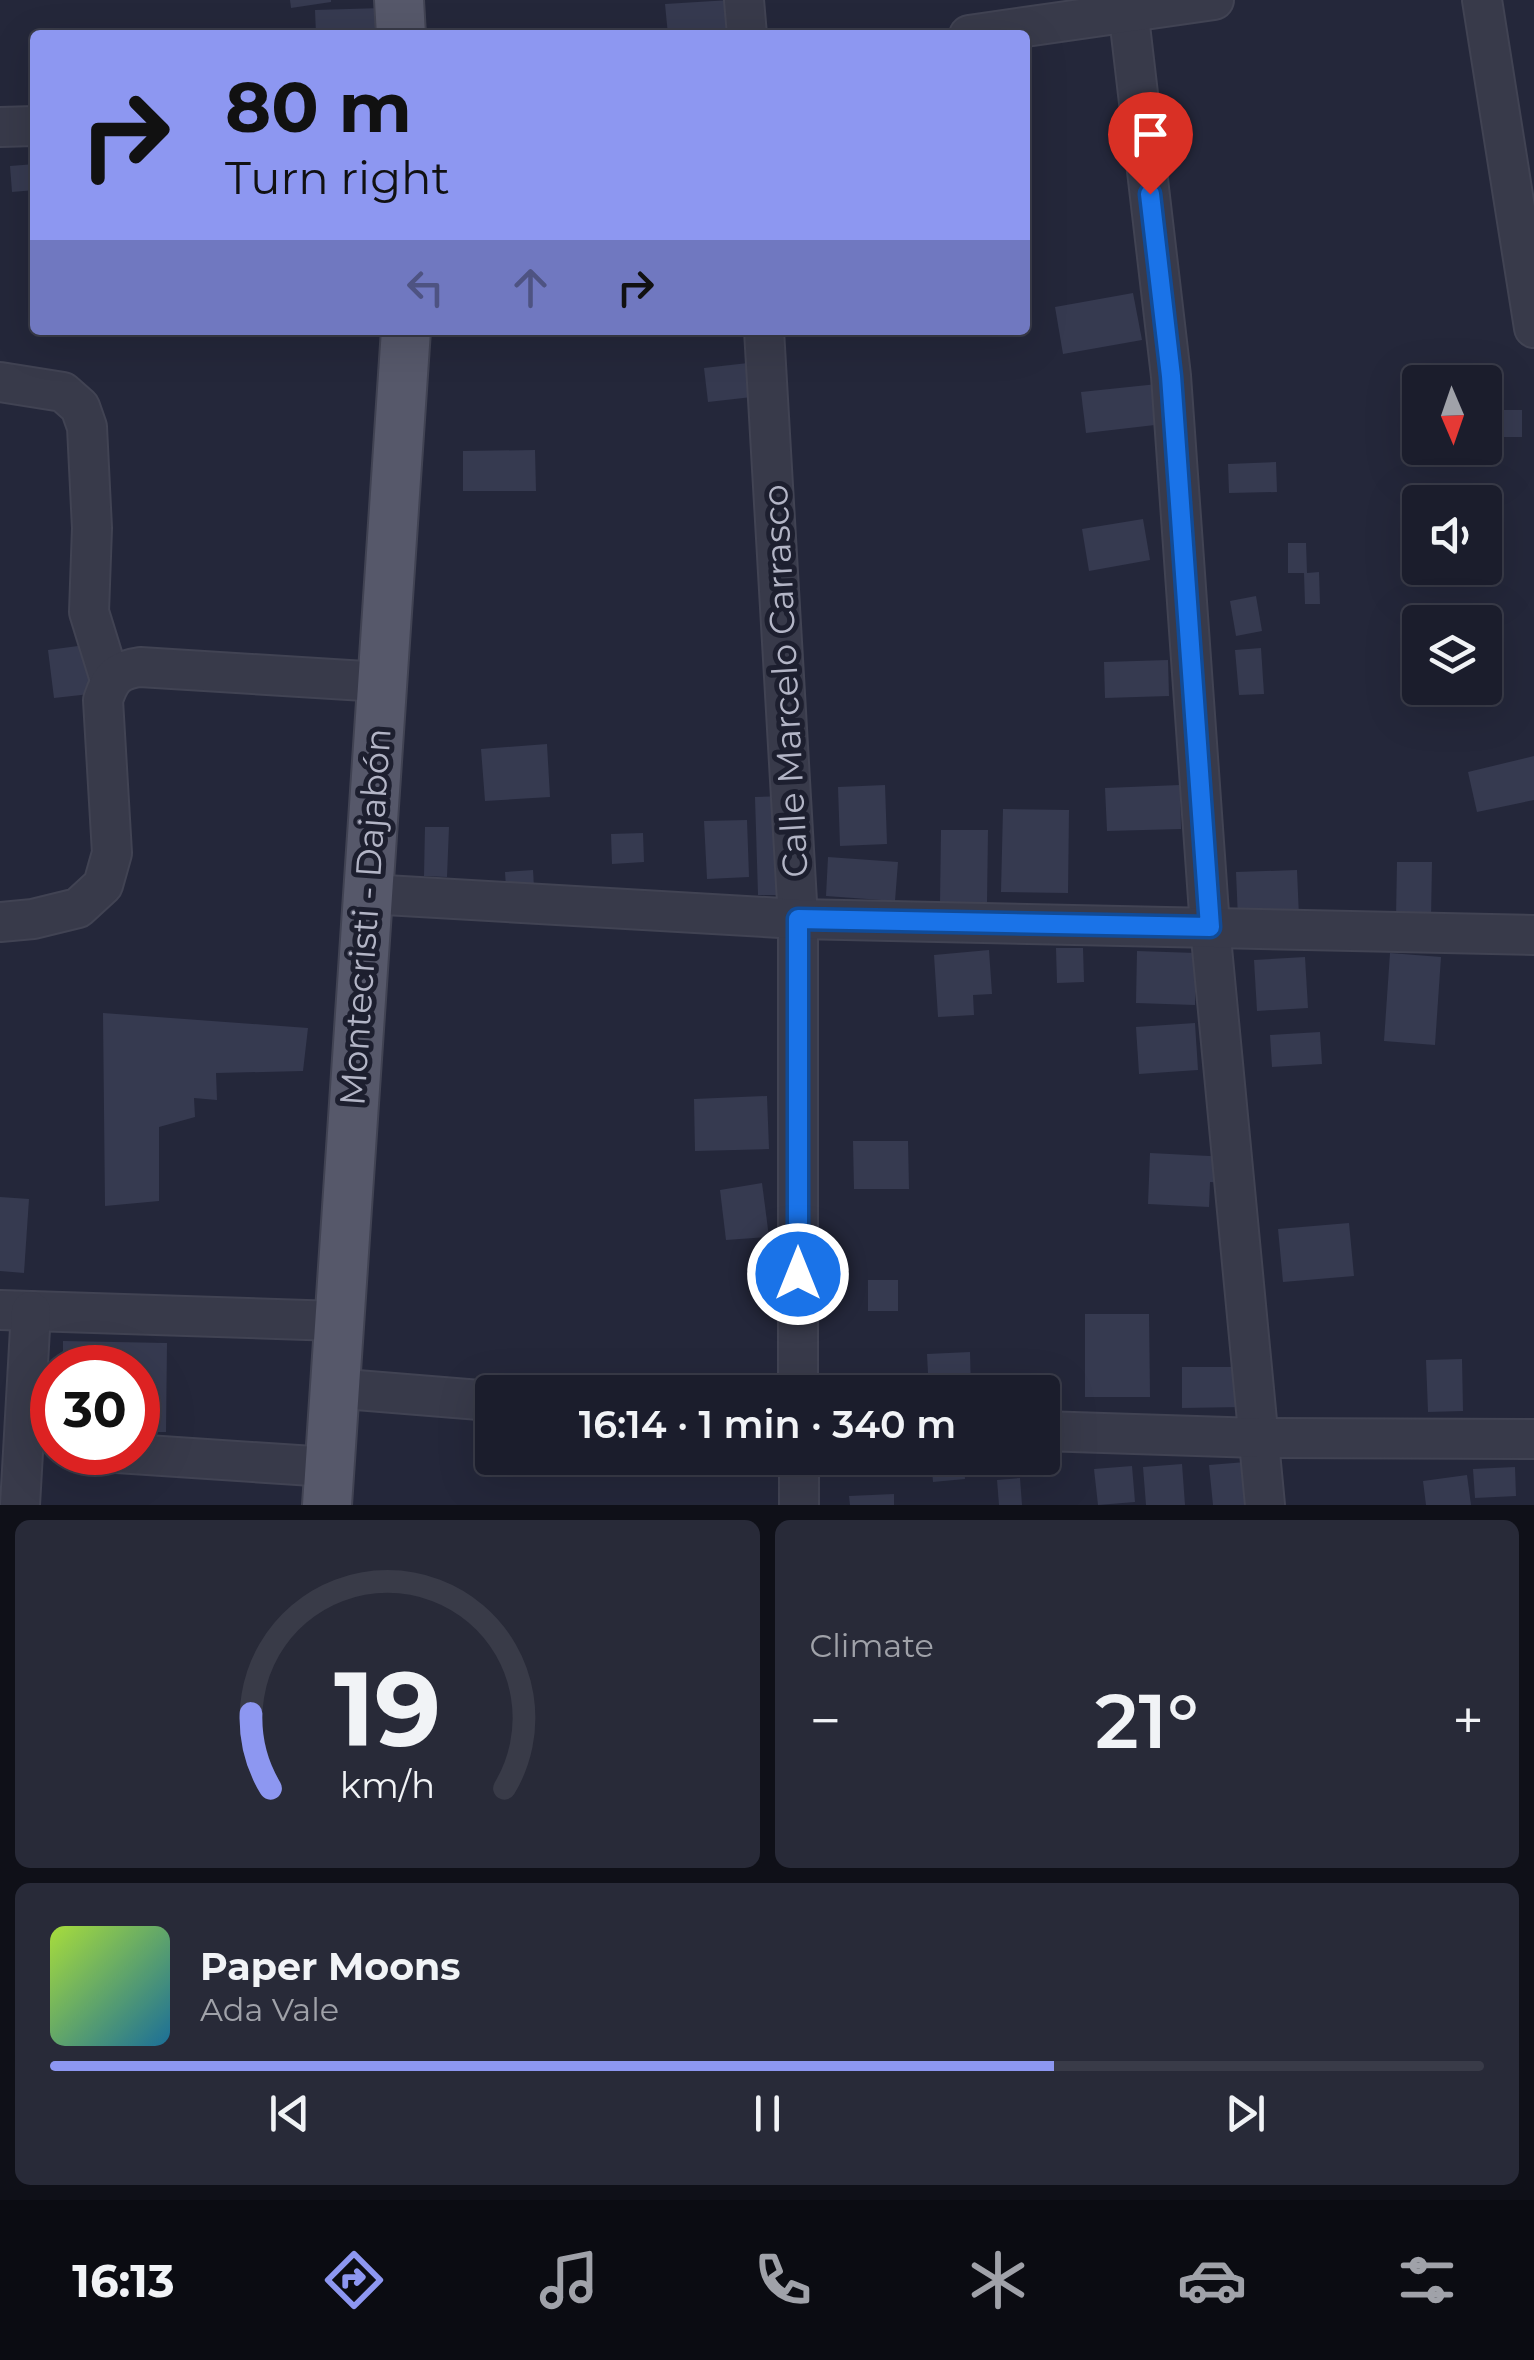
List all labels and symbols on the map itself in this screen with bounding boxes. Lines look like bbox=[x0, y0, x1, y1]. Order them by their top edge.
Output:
pin bbox=[1108, 92, 1193, 195]
north arrow bbox=[1402, 365, 1502, 465]
street label: Calle Marcelo Carrasco bbox=[753, 483, 817, 879]
street label: Montecristi - Dajabón bbox=[330, 727, 400, 1107]
position arrow bbox=[746, 1222, 850, 1326]
speed limit sign: 30 bbox=[30, 1345, 160, 1475]

